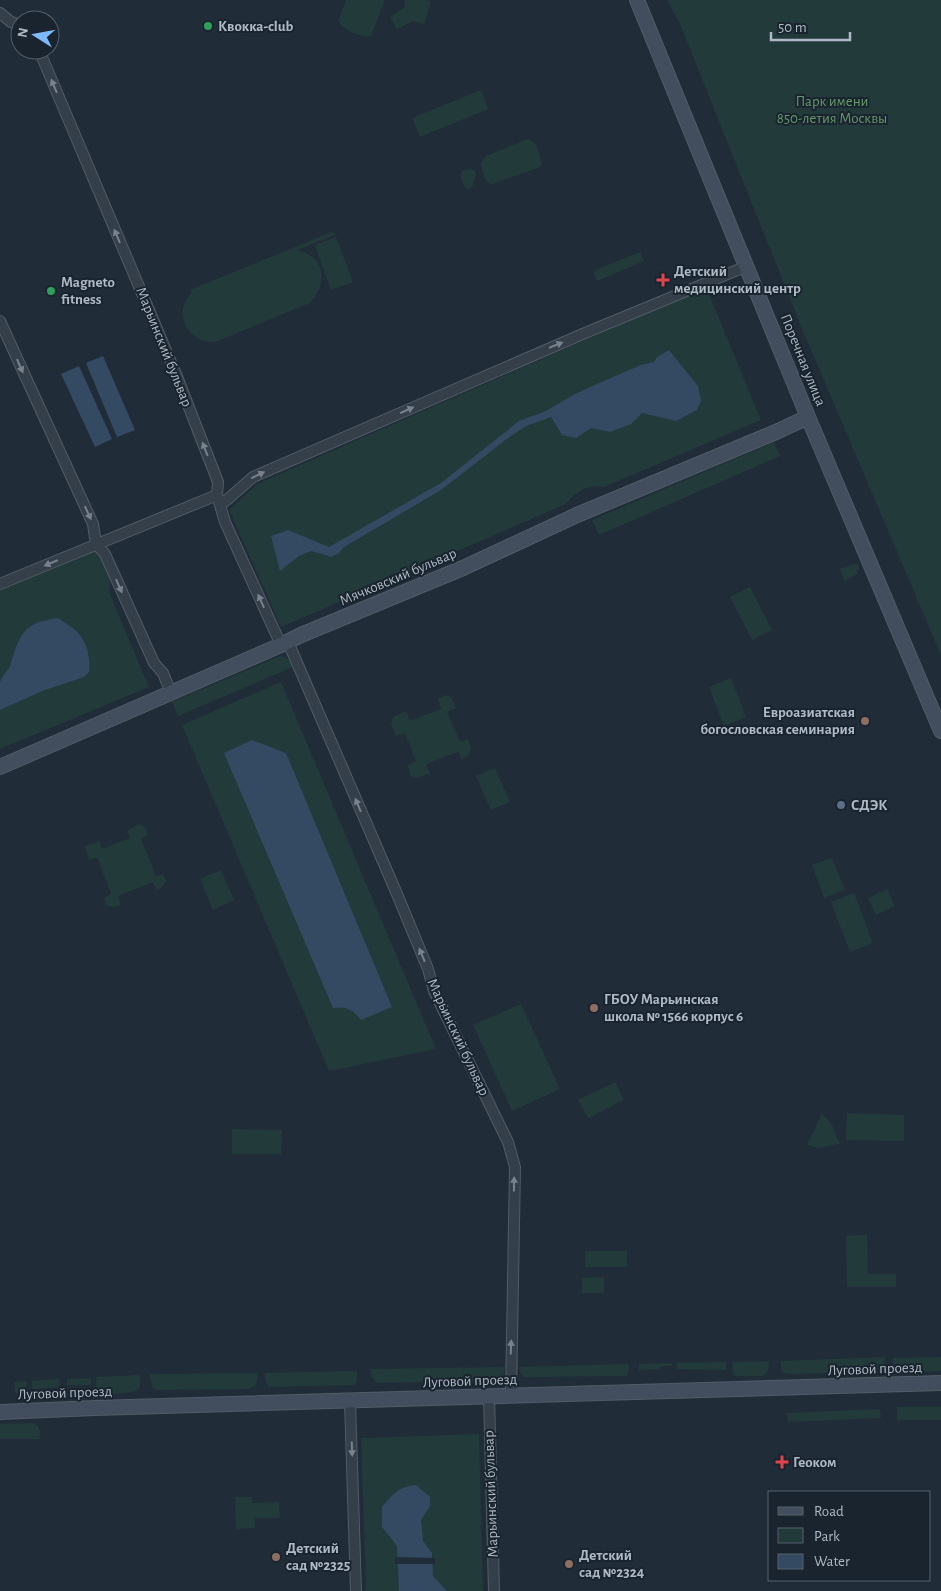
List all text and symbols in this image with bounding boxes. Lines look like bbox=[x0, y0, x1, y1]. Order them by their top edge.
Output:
north arrow bbox=[10, 10, 60, 60]
scale bar bbox=[771, 10, 850, 42]
place label: Квокка-club bbox=[218, 19, 293, 34]
marker: Квокка-club bbox=[202, 20, 214, 32]
text: 50 m bbox=[778, 20, 807, 35]
text: N bbox=[15, 27, 31, 39]
one-way arrow bbox=[50, 79, 58, 93]
park label: Парк имени 850-летия Москвы bbox=[777, 94, 887, 126]
one-way arrow bbox=[113, 229, 121, 243]
place label: Детский медицинский центр bbox=[674, 264, 801, 296]
marker: Детский медицинский центр bbox=[656, 273, 670, 287]
place label: Magneto fitness bbox=[61, 275, 115, 307]
marker: Magneto fitness bbox=[45, 285, 57, 297]
street label: Марьинский бульвар bbox=[133, 285, 195, 409]
street label: Поречная улица bbox=[778, 312, 828, 408]
one-way arrow bbox=[549, 341, 563, 349]
one-way arrow bbox=[16, 359, 24, 373]
one-way arrow bbox=[400, 405, 414, 413]
one-way arrow bbox=[200, 441, 208, 456]
one-way arrow bbox=[251, 471, 265, 479]
one-way arrow bbox=[85, 506, 93, 520]
street label: Мячковский бульвар bbox=[337, 545, 459, 608]
one-way arrow bbox=[44, 559, 58, 567]
one-way arrow bbox=[116, 579, 124, 593]
one-way arrow bbox=[257, 594, 265, 608]
place label: Евроазиатская богословская семинария bbox=[700, 705, 855, 737]
marker: Евроазиатская богословская семинария bbox=[859, 715, 871, 727]
one-way arrow bbox=[354, 798, 362, 812]
place label: СДЭК bbox=[851, 798, 887, 813]
marker: СДЭК bbox=[835, 799, 847, 811]
one-way arrow bbox=[418, 947, 425, 962]
street label: Марьинский бульвар bbox=[424, 976, 492, 1098]
place label: ГБОУ Марьинская школа № 1566 корпус 6 bbox=[604, 992, 743, 1024]
marker: ГБОУ Марьинская школа № 1566 корпус 6 bbox=[588, 1002, 600, 1014]
one-way arrow bbox=[511, 1176, 519, 1192]
one-way arrow bbox=[507, 1339, 515, 1355]
street label: Луговой проезд bbox=[828, 1360, 922, 1378]
street label: Луговой проезд bbox=[423, 1372, 517, 1390]
street label: Луговой проезд bbox=[18, 1384, 112, 1402]
street label: Марьинский бульвар bbox=[481, 1430, 501, 1558]
one-way arrow bbox=[348, 1441, 356, 1457]
marker: Геоком bbox=[775, 1455, 789, 1469]
place label: Геоком bbox=[793, 1455, 836, 1470]
legend bbox=[768, 1491, 931, 1581]
text: Road bbox=[814, 1504, 844, 1519]
text: Park bbox=[814, 1529, 840, 1544]
place label: Детский сад №2325 bbox=[286, 1541, 350, 1573]
place label: Детский сад №2324 bbox=[579, 1548, 645, 1580]
marker: Детский сад №2325 bbox=[270, 1551, 282, 1563]
text: Water bbox=[814, 1554, 850, 1569]
marker: Детский сад №2324 bbox=[563, 1558, 575, 1570]

